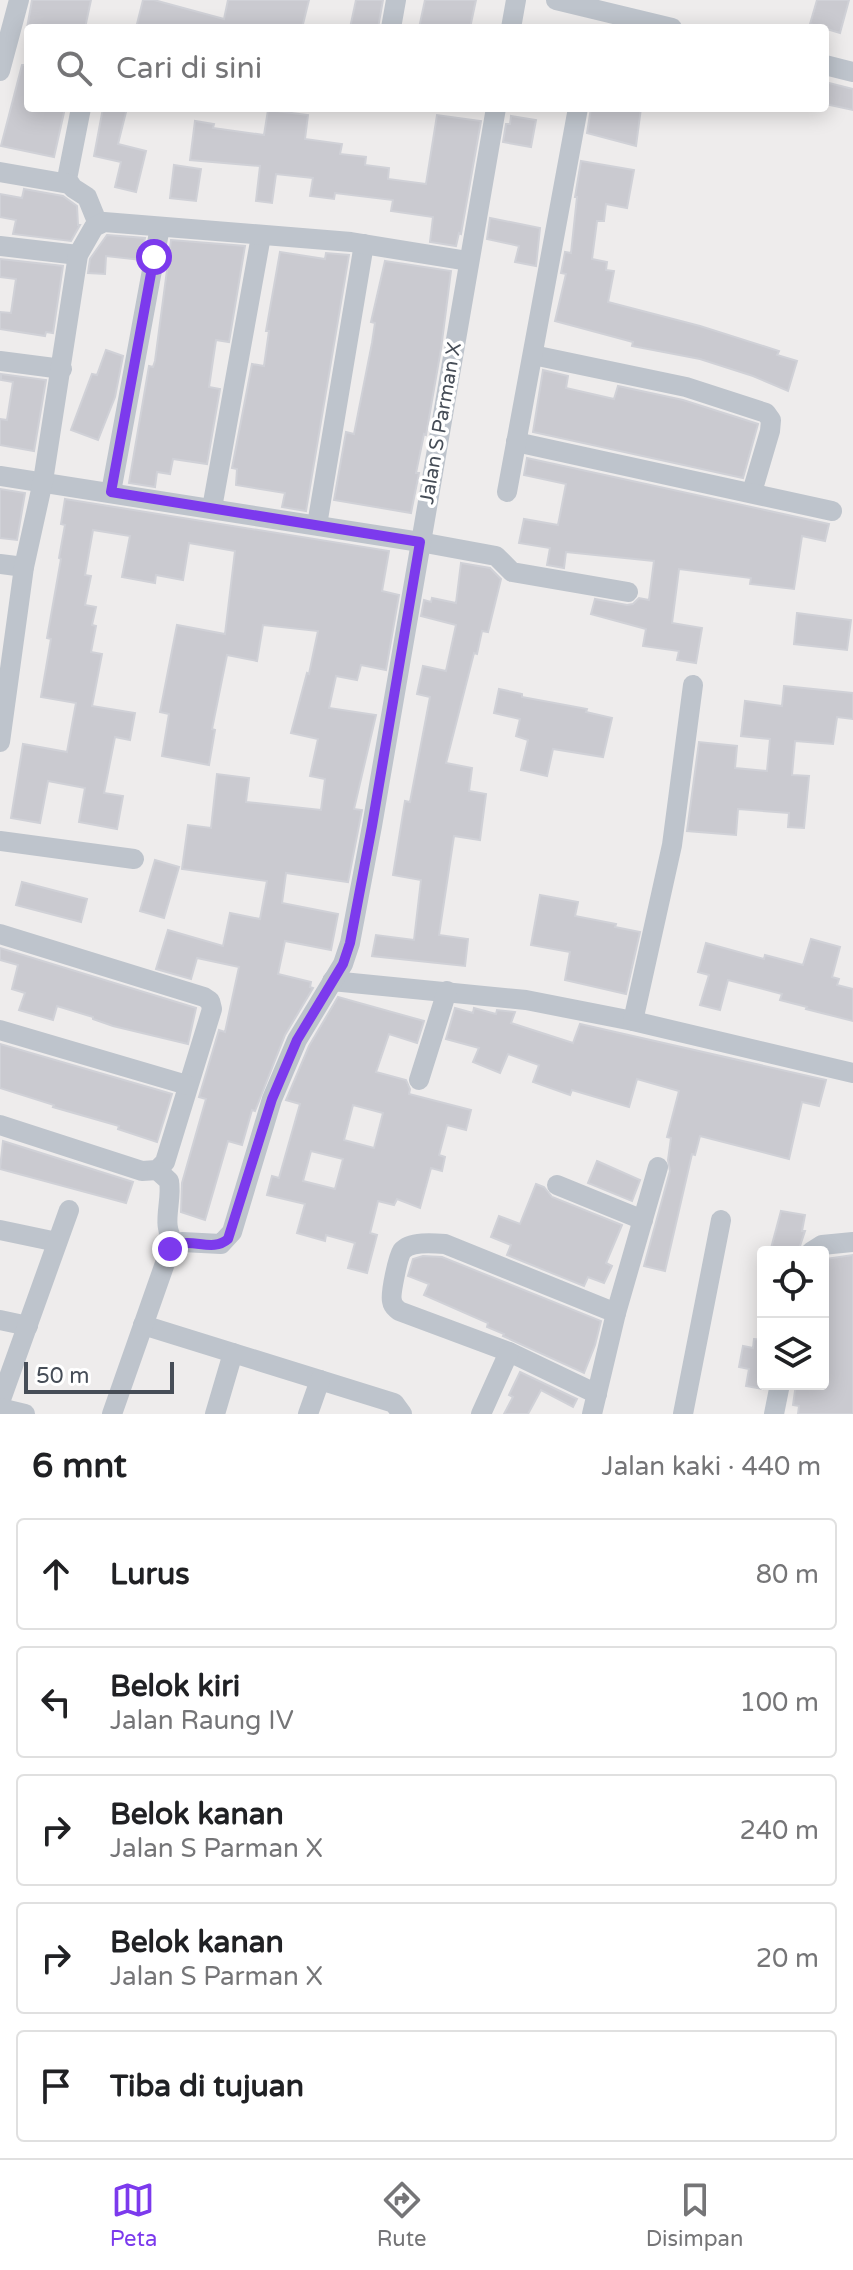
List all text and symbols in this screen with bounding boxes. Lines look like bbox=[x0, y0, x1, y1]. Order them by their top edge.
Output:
search box bbox=[24, 24, 829, 112]
icon: search bbox=[52, 46, 96, 90]
text: Cari di sini bbox=[116, 50, 262, 87]
route start bbox=[136, 239, 172, 275]
street label: Jalan S Parman X bbox=[415, 340, 467, 506]
route end bbox=[152, 1231, 188, 1267]
map controls bbox=[757, 1246, 829, 1390]
button: locate bbox=[757, 1246, 829, 1318]
button: layers bbox=[757, 1318, 829, 1390]
scale bar bbox=[24, 1358, 174, 1394]
text: 50 m bbox=[36, 1363, 90, 1389]
text: 6 mnt bbox=[32, 1446, 127, 1487]
text: Jalan kaki · 440 m bbox=[602, 1451, 821, 1482]
icon: ahead bbox=[34, 1552, 78, 1596]
text: Lurus bbox=[110, 1556, 190, 1593]
text: 80 m bbox=[756, 1559, 819, 1590]
text: Belok kiri bbox=[110, 1668, 240, 1705]
icon: left bbox=[34, 1680, 78, 1724]
text: 100 m bbox=[739, 1687, 819, 1718]
text: Jalan Raung IV bbox=[110, 1705, 294, 1736]
text: Belok kanan bbox=[110, 1796, 284, 1833]
icon: right bbox=[34, 1808, 78, 1852]
text: 240 m bbox=[739, 1815, 819, 1846]
text: Jalan S Parman X bbox=[110, 1833, 323, 1864]
text: Belok kanan bbox=[110, 1924, 284, 1961]
icon: right bbox=[34, 1936, 78, 1980]
text: 20 m bbox=[756, 1943, 819, 1974]
text: Jalan S Parman X bbox=[110, 1961, 323, 1992]
icon: arrive bbox=[34, 2064, 78, 2108]
text: Tiba di tujuan bbox=[110, 2068, 304, 2105]
tab: Peta bbox=[110, 2178, 157, 2252]
tab: Rute bbox=[377, 2178, 426, 2252]
tab: Disimpan bbox=[646, 2178, 743, 2252]

